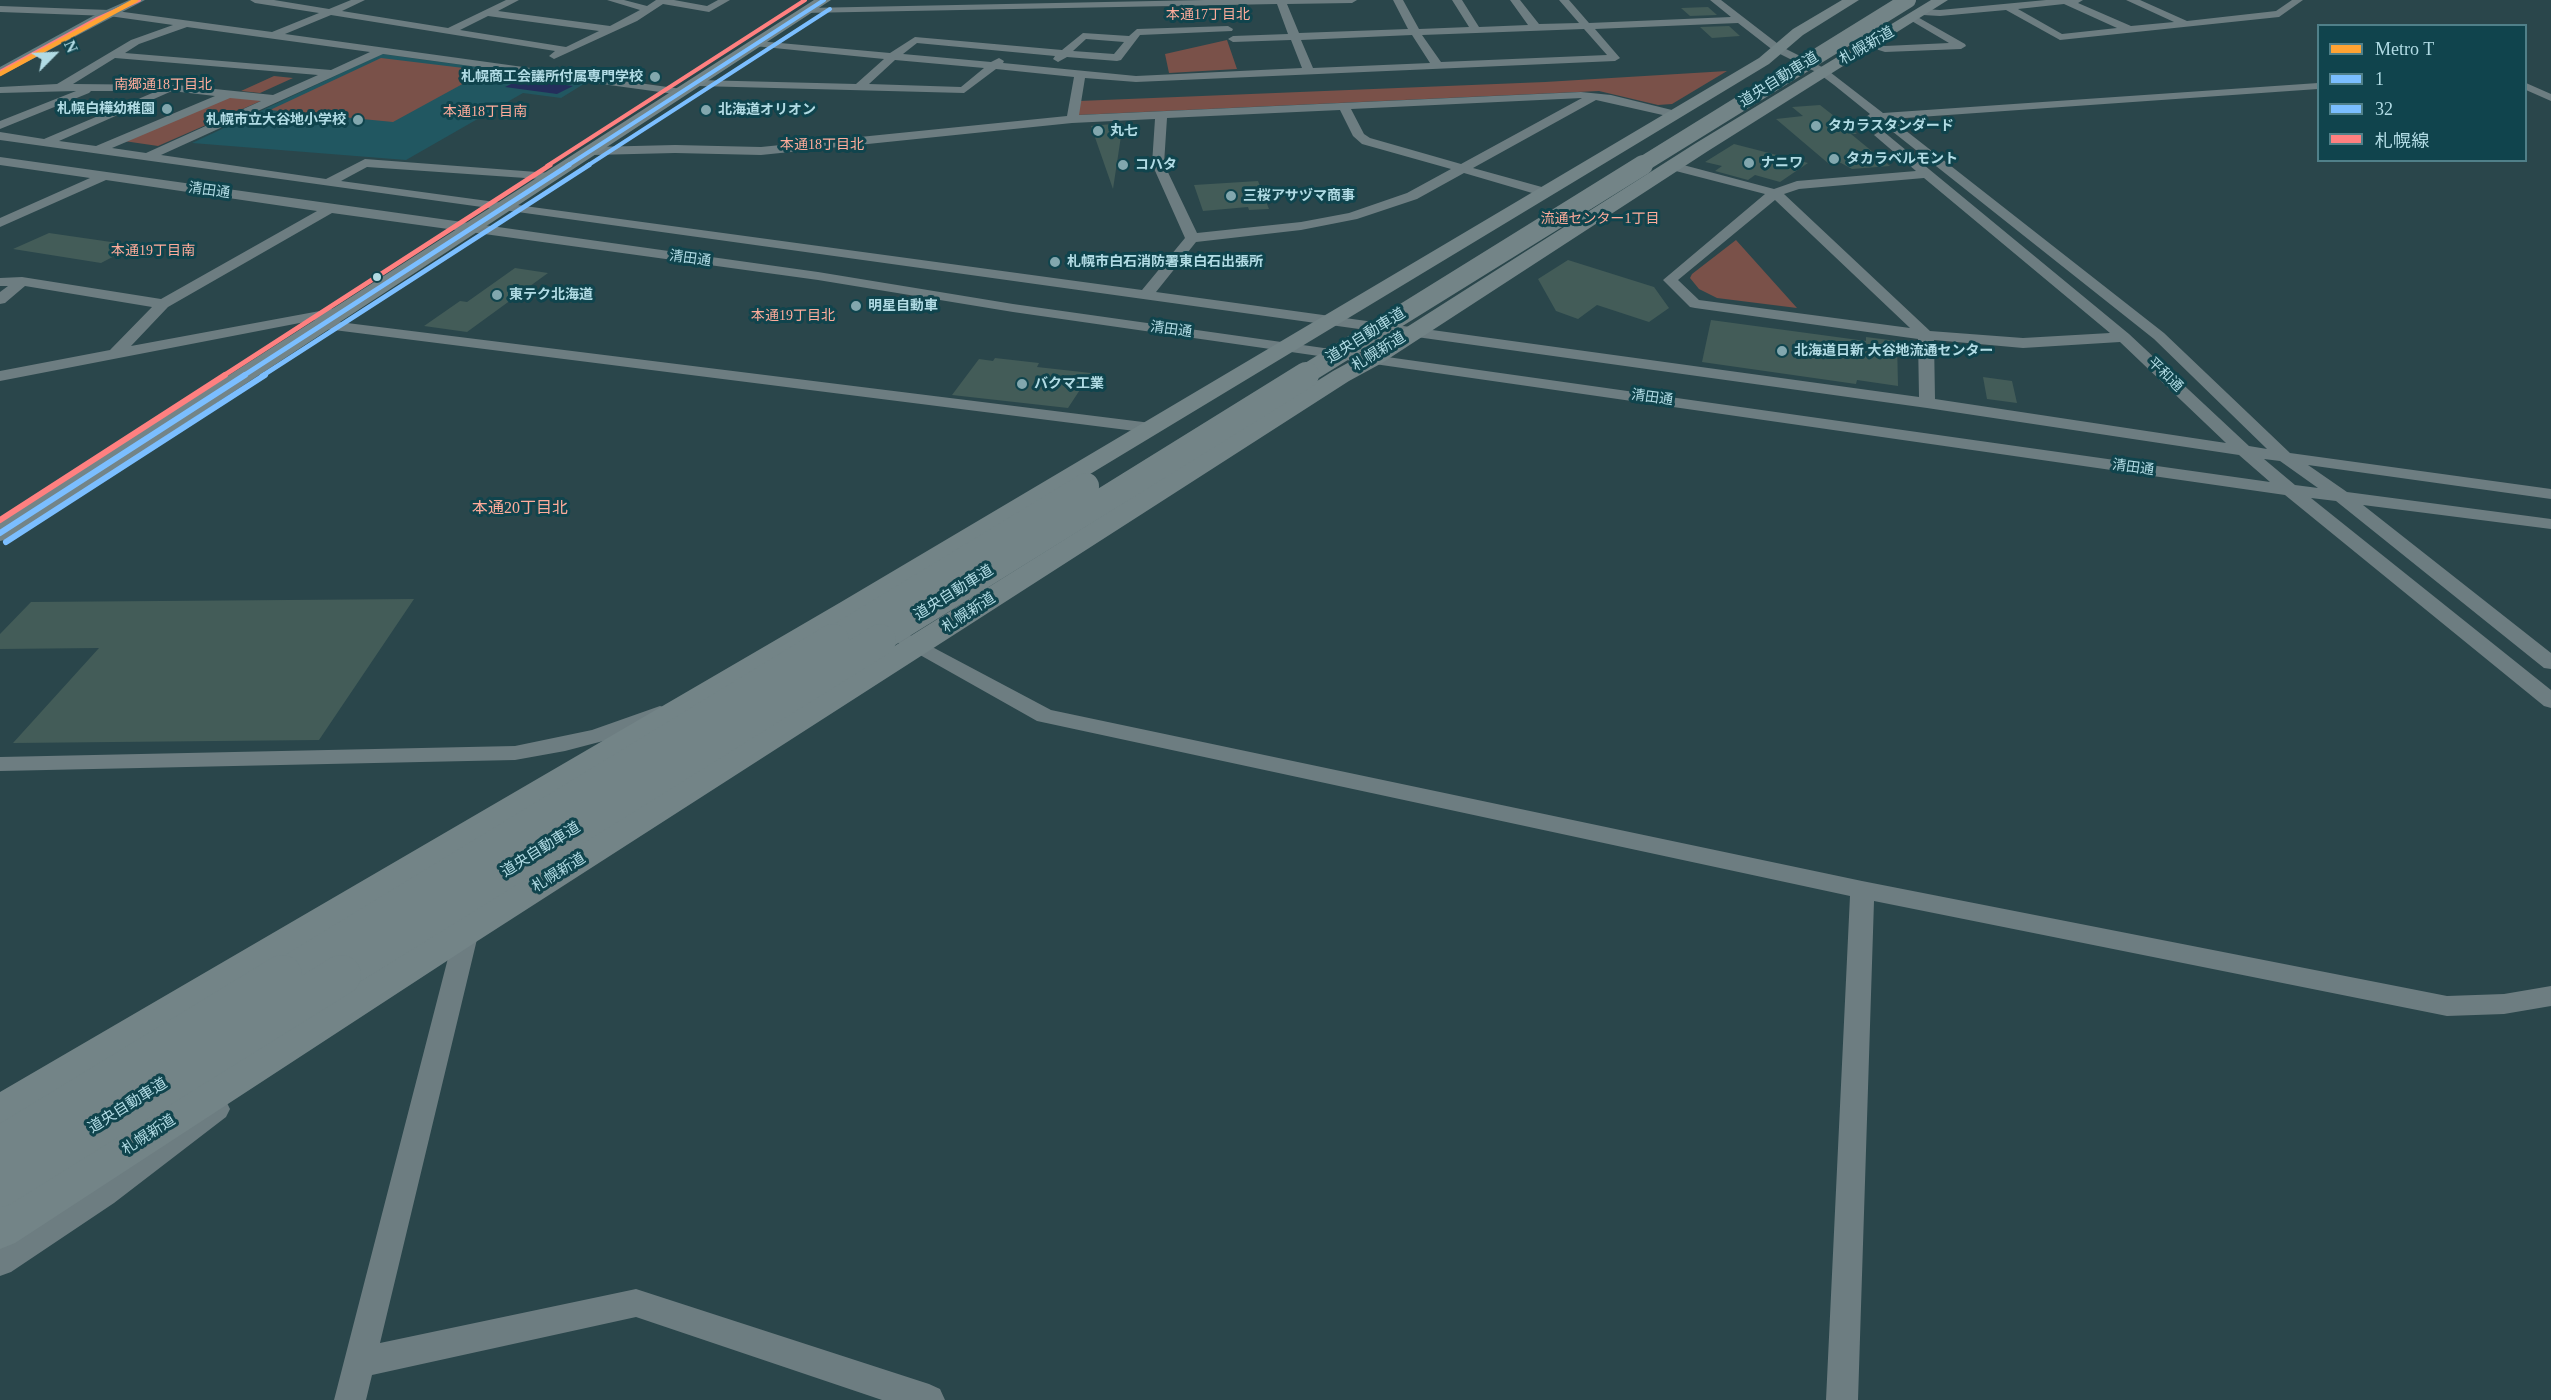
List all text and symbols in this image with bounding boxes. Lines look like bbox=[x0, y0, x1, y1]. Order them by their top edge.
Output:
district label: 本通17丁目北 bbox=[1166, 7, 1250, 23]
street label: 札幌新道 bbox=[1837, 23, 1897, 69]
north arrow bbox=[24, 24, 84, 84]
legend bbox=[2317, 24, 2527, 162]
text: N bbox=[61, 38, 81, 55]
text: Metro T bbox=[2375, 39, 2434, 59]
street label: 道央自動車道 bbox=[1736, 49, 1822, 111]
place label: 札幌商工会議所付属専門学校 bbox=[461, 69, 643, 85]
text: 1 bbox=[2375, 69, 2384, 89]
marker: 札幌商工会議所付属専門学校 bbox=[648, 70, 662, 84]
district label: 南郷通18丁目北 bbox=[114, 77, 212, 93]
text: 32 bbox=[2375, 99, 2393, 119]
place label: 札幌白樺幼稚園 bbox=[57, 101, 155, 117]
marker: 札幌白樺幼稚園 bbox=[160, 102, 174, 116]
place label: 北海道オリオン bbox=[718, 102, 816, 118]
marker: 北海道オリオン bbox=[699, 103, 713, 117]
district label: 本通18丁目南 bbox=[443, 104, 527, 120]
place label: 札幌市立大谷地小学校 bbox=[206, 112, 346, 128]
marker: 札幌市立大谷地小学校 bbox=[351, 113, 365, 127]
place label: タカラスタンダード bbox=[1828, 118, 1954, 134]
marker: タカラスタンダード bbox=[1809, 119, 1823, 133]
place label: 丸七 bbox=[1110, 123, 1138, 139]
marker: 丸七 bbox=[1091, 124, 1105, 138]
text: 札幌線 bbox=[2375, 131, 2429, 151]
district label: 本通18丁目北 bbox=[780, 137, 864, 153]
place label: タカラベルモント bbox=[1846, 151, 1958, 167]
marker: タカラベルモント bbox=[1827, 152, 1841, 166]
place label: ナニワ bbox=[1761, 155, 1803, 171]
marker: ナニワ bbox=[1742, 156, 1756, 170]
place label: コハタ bbox=[1135, 157, 1177, 173]
marker: コハタ bbox=[1116, 158, 1130, 172]
street label: 清田通 bbox=[187, 180, 231, 202]
place label: 三桜アサヅマ商事 bbox=[1243, 188, 1355, 204]
marker: 三桜アサヅマ商事 bbox=[1224, 189, 1238, 203]
district label: 流通センター1丁目 bbox=[1541, 211, 1659, 227]
district label: 本通19丁目南 bbox=[111, 243, 195, 259]
street label: 清田通 bbox=[668, 248, 712, 270]
place label: 札幌市白石消防署東白石出張所 bbox=[1067, 254, 1263, 270]
marker: 札幌市白石消防署東白石出張所 bbox=[1048, 255, 1062, 269]
unlabelled marker bbox=[371, 271, 383, 283]
place label: 東テク北海道 bbox=[509, 287, 593, 303]
marker: 東テク北海道 bbox=[490, 288, 504, 302]
place label: 明星自動車 bbox=[868, 298, 938, 314]
marker: 明星自動車 bbox=[849, 299, 863, 313]
street label: 道央自動車道 bbox=[1323, 305, 1409, 367]
district label: 本通19丁目北 bbox=[751, 308, 835, 324]
street label: 清田通 bbox=[1149, 319, 1193, 341]
street label: 札幌新道 bbox=[1349, 328, 1409, 376]
place label: 北海道日新 大谷地流通センター bbox=[1794, 343, 1993, 359]
marker: 北海道日新 大谷地流通センター bbox=[1775, 344, 1789, 358]
street label: 平和通 bbox=[2144, 354, 2186, 396]
place label: バクマ工業 bbox=[1034, 376, 1104, 392]
marker: バクマ工業 bbox=[1015, 377, 1029, 391]
street label: 清田通 bbox=[1630, 387, 1674, 409]
street label: 清田通 bbox=[2111, 457, 2155, 479]
district label: 本通20丁目北 bbox=[472, 499, 568, 519]
street label: 道央自動車道 bbox=[911, 562, 997, 624]
street label: 札幌新道 bbox=[939, 589, 999, 637]
street label: 道央自動車道 bbox=[498, 819, 584, 881]
street label: 札幌新道 bbox=[529, 849, 589, 897]
street label: 道央自動車道 bbox=[85, 1075, 171, 1137]
street label: 札幌新道 bbox=[119, 1111, 179, 1159]

